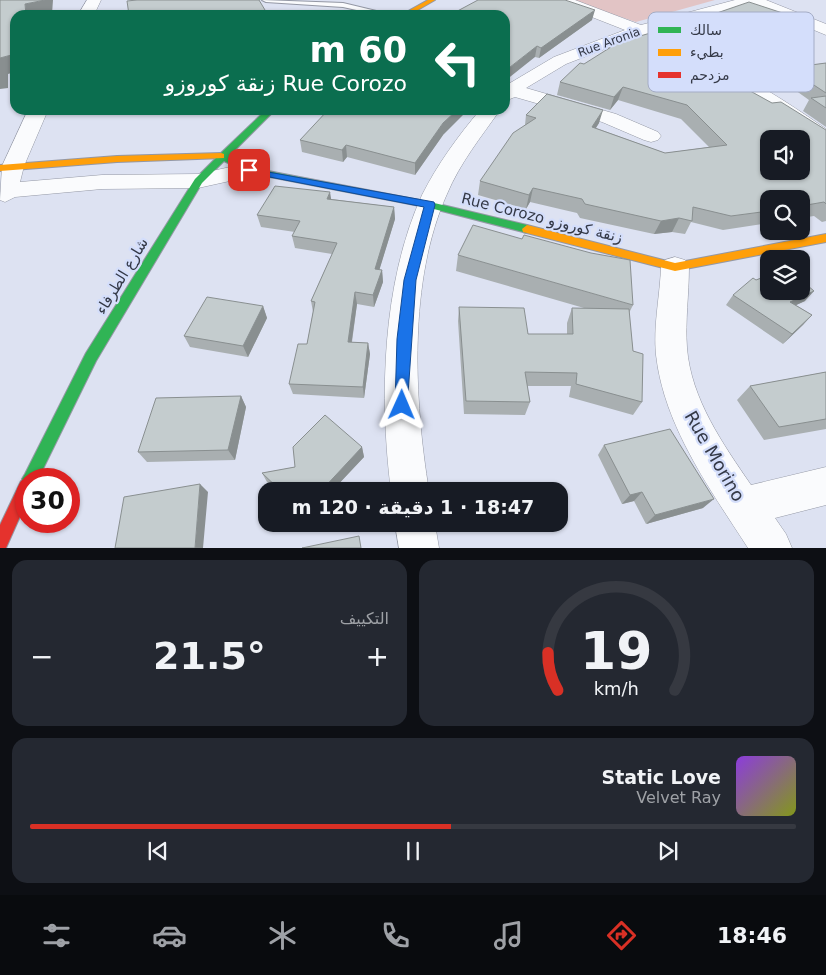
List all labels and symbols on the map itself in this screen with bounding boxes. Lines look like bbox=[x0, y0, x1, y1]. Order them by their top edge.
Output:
legend bbox=[648, 12, 814, 92]
text: سالك bbox=[690, 22, 722, 38]
street label: Rue Aronia bbox=[576, 24, 642, 60]
text: بطيء bbox=[690, 44, 724, 61]
text: مزدحم bbox=[690, 67, 729, 84]
pin bbox=[228, 149, 270, 191]
street label: Rue Corozo زنقة كوروزو bbox=[460, 189, 624, 247]
street label: شارع الطرفاء bbox=[92, 234, 152, 318]
position arrow bbox=[375, 378, 427, 430]
street label: Rue Morino bbox=[681, 407, 749, 505]
speed limit sign: 30 bbox=[15, 468, 80, 533]

